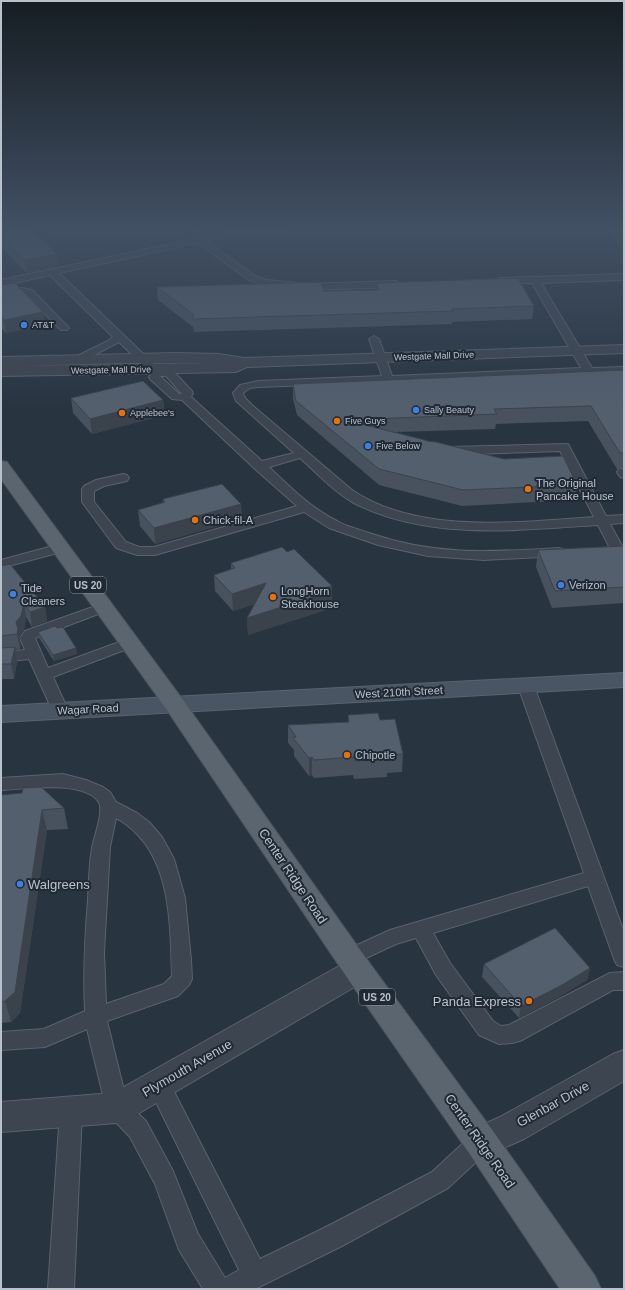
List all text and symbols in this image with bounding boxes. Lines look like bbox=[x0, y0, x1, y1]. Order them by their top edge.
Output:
marker: AT&T bbox=[19, 320, 29, 330]
place label: AT&T bbox=[32, 320, 55, 330]
street label: Westgate Mall Drive bbox=[394, 350, 474, 362]
street label: Westgate Mall Drive bbox=[71, 364, 151, 376]
marker: Sally Beauty bbox=[411, 405, 421, 415]
place label: Sally Beauty bbox=[424, 405, 475, 415]
marker: Applebee's bbox=[117, 408, 127, 418]
place label: Applebee's bbox=[130, 408, 175, 418]
marker: Five Guys bbox=[332, 416, 342, 426]
place label: Five Guys bbox=[345, 416, 386, 426]
marker: Five Below bbox=[363, 441, 373, 451]
place label: Five Below bbox=[376, 441, 421, 451]
place label: The Original Pancake House bbox=[536, 477, 614, 502]
marker: The Original Pancake House bbox=[523, 484, 533, 494]
place label: Chick-fil-A bbox=[203, 514, 254, 526]
marker: Chick-fil-A bbox=[190, 515, 200, 525]
road number: US 20 bbox=[70, 577, 106, 593]
place label: Verizon bbox=[569, 579, 606, 591]
marker: Verizon bbox=[556, 580, 566, 590]
place label: Tide Cleaners bbox=[21, 582, 66, 607]
place label: LongHorn Steakhouse bbox=[281, 585, 339, 610]
marker: Tide Cleaners bbox=[8, 589, 18, 599]
marker: LongHorn Steakhouse bbox=[268, 592, 278, 602]
street label: West 210th Street bbox=[355, 684, 443, 700]
street label: Wagar Road bbox=[57, 701, 119, 717]
place label: Chipotle bbox=[355, 749, 395, 761]
marker: Chipotle bbox=[342, 750, 352, 760]
street label: Center Ridge Road bbox=[256, 826, 330, 926]
place label: Walgreens bbox=[28, 877, 90, 892]
marker: Walgreens bbox=[15, 879, 25, 889]
road number: US 20 bbox=[359, 989, 395, 1005]
place label: Panda Express bbox=[433, 994, 521, 1009]
marker: Panda Express bbox=[524, 996, 534, 1006]
street label: Plymouth Avenue bbox=[140, 1036, 234, 1100]
street label: Glenbar Drive bbox=[514, 1078, 592, 1130]
street label: Center Ridge Road bbox=[442, 1091, 518, 1191]

